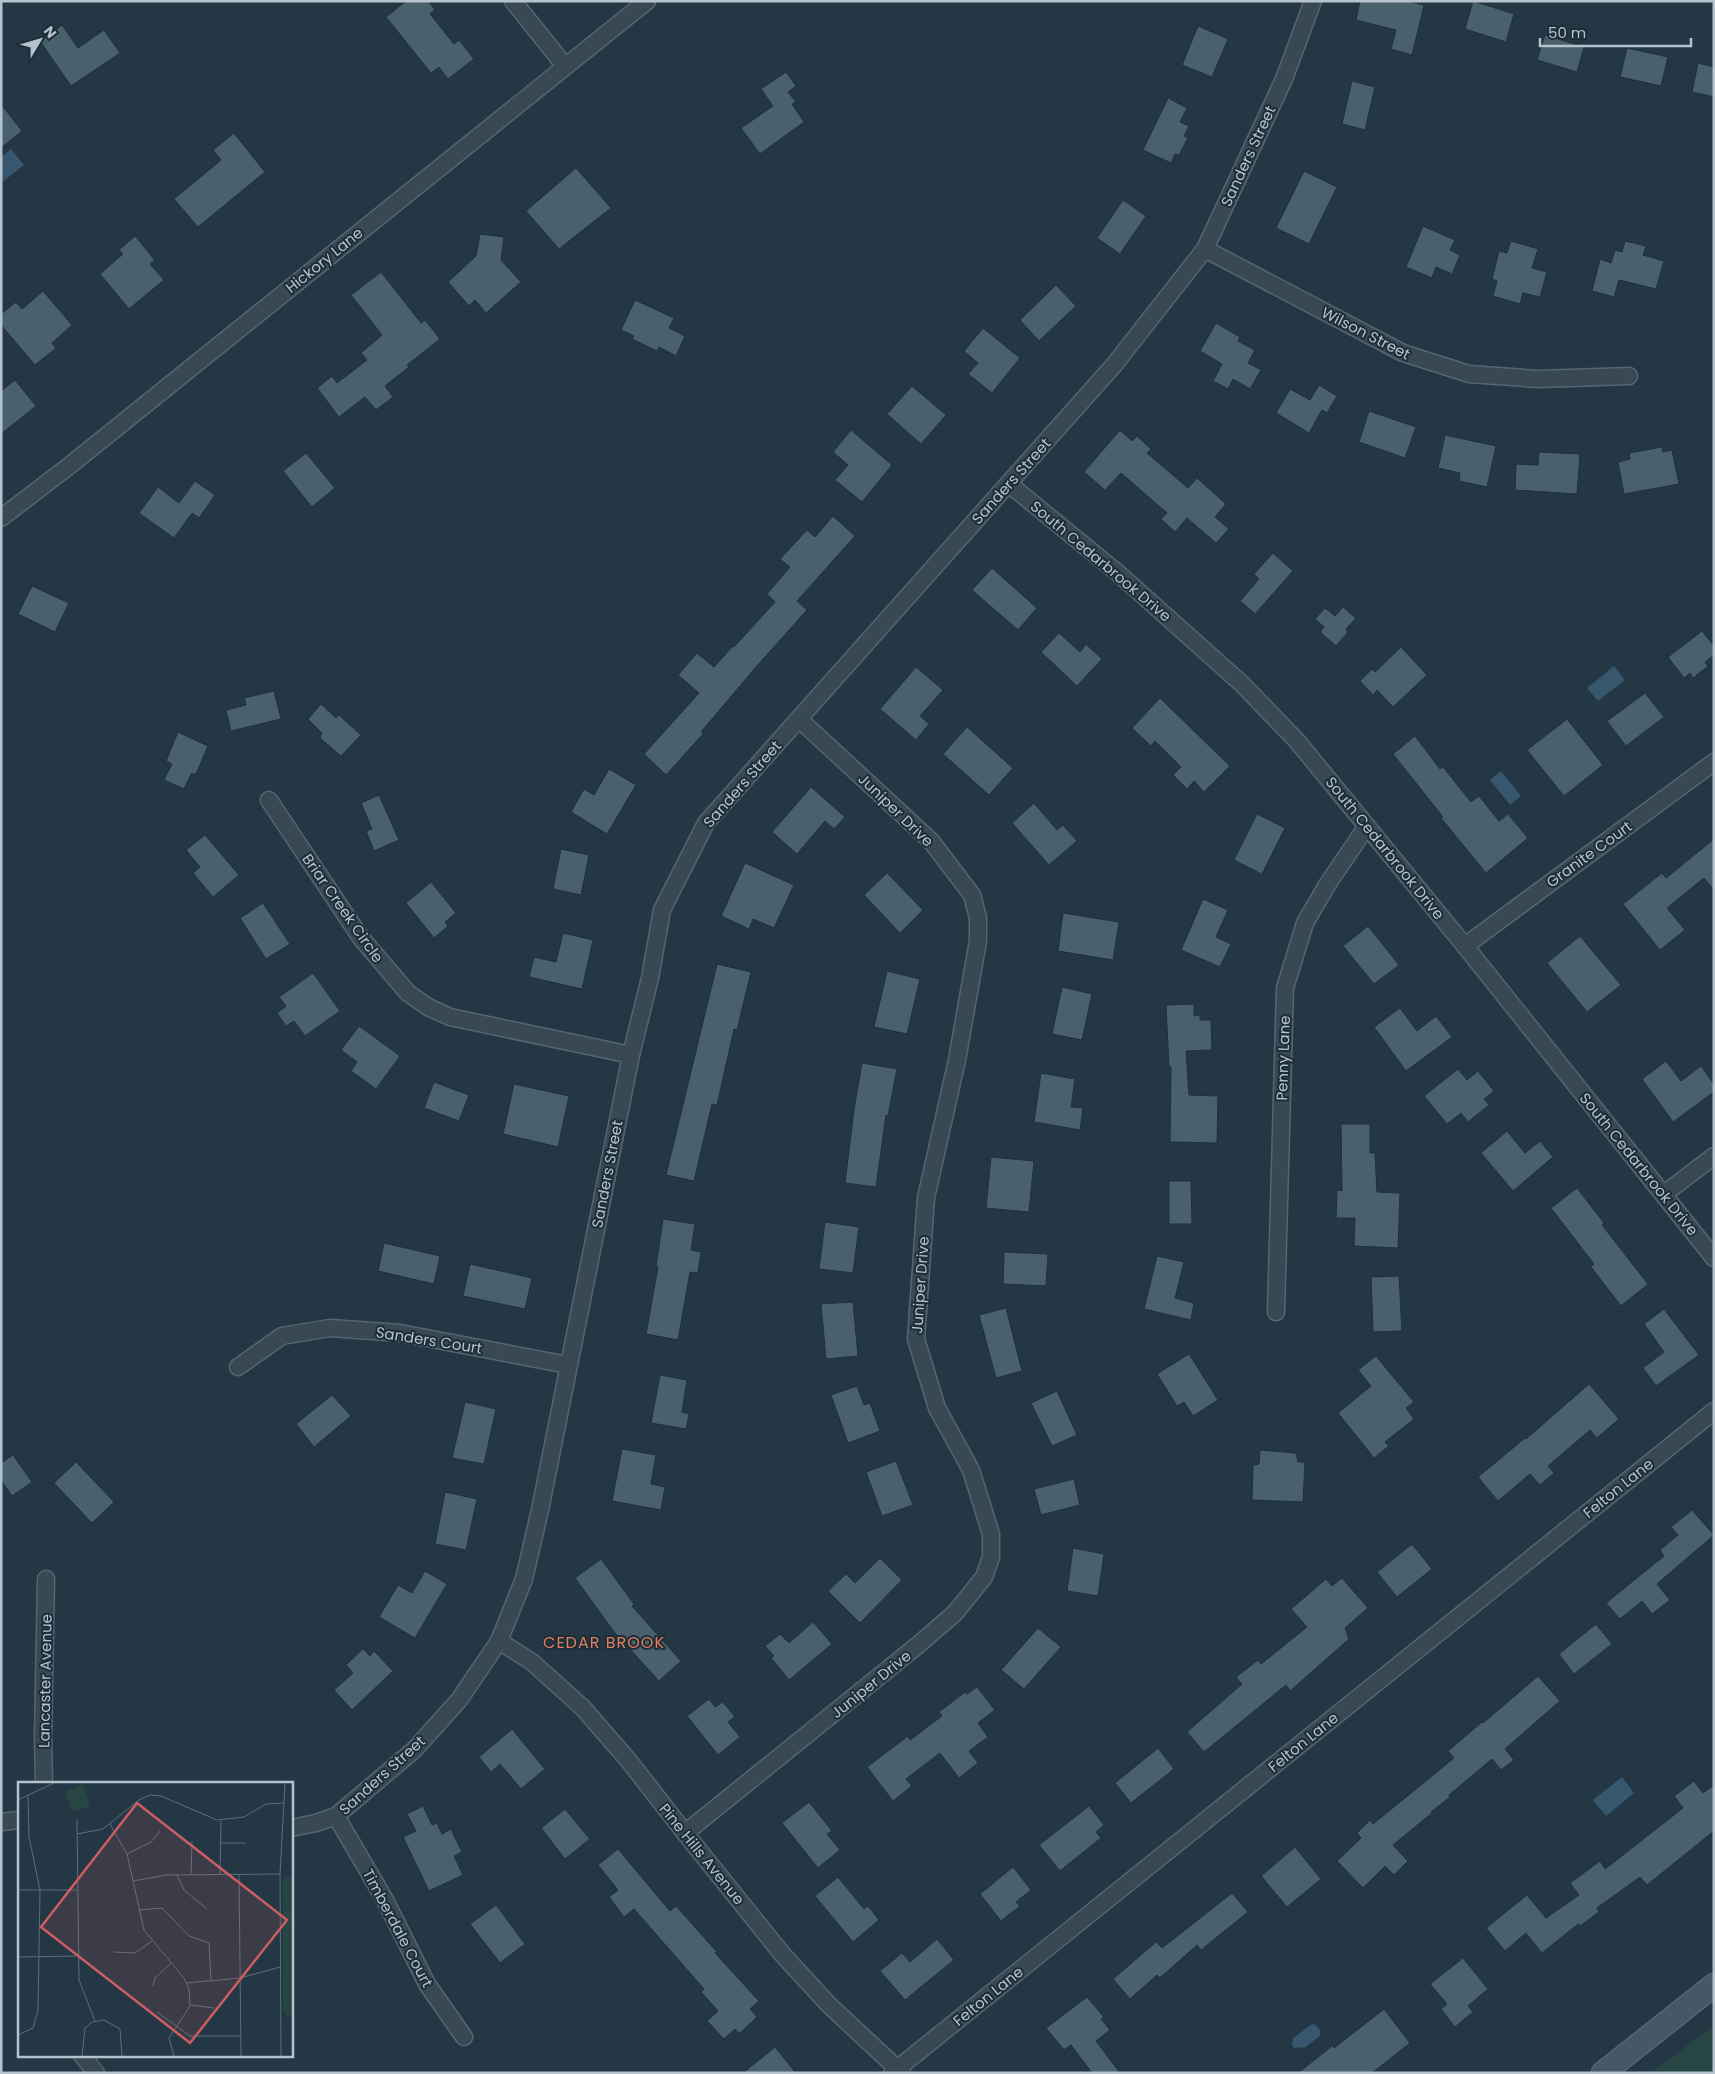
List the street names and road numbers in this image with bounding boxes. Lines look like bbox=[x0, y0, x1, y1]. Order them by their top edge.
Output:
street label: Sanders Street bbox=[1215, 102, 1281, 210]
street label: Hickory Lane bbox=[281, 222, 367, 298]
street label: Wilson Street bbox=[1318, 302, 1414, 364]
street label: Sanders Street bbox=[967, 433, 1055, 529]
street label: South Cedarbrook Drive bbox=[1026, 496, 1176, 626]
street label: Sanders Street bbox=[698, 736, 786, 832]
street label: Juniper Drive bbox=[854, 769, 938, 851]
street label: South Cedarbrook Drive bbox=[1321, 772, 1449, 924]
street label: Granite Court bbox=[1542, 816, 1636, 892]
street label: Briar Creek Circle bbox=[297, 849, 389, 967]
street label: Penny Lane bbox=[1271, 1015, 1295, 1101]
street label: South Cedarbrook Drive bbox=[1575, 1088, 1703, 1240]
street label: Sanders Street bbox=[586, 1118, 628, 1230]
street label: Juniper Drive bbox=[906, 1236, 934, 1334]
street label: Sanders Court bbox=[374, 1321, 484, 1359]
street label: Felton Lane bbox=[1578, 1453, 1658, 1523]
street label: Lancaster Avenue bbox=[33, 1614, 57, 1748]
street label: Juniper Drive bbox=[827, 1645, 915, 1723]
street label: Felton Lane bbox=[1263, 1707, 1343, 1777]
street label: Sanders Street bbox=[334, 1731, 430, 1819]
street label: Pine Hills Avenue bbox=[655, 1799, 749, 1909]
street label: Timberdale Court bbox=[358, 1865, 438, 1991]
street label: Felton Lane bbox=[948, 1961, 1028, 2031]

